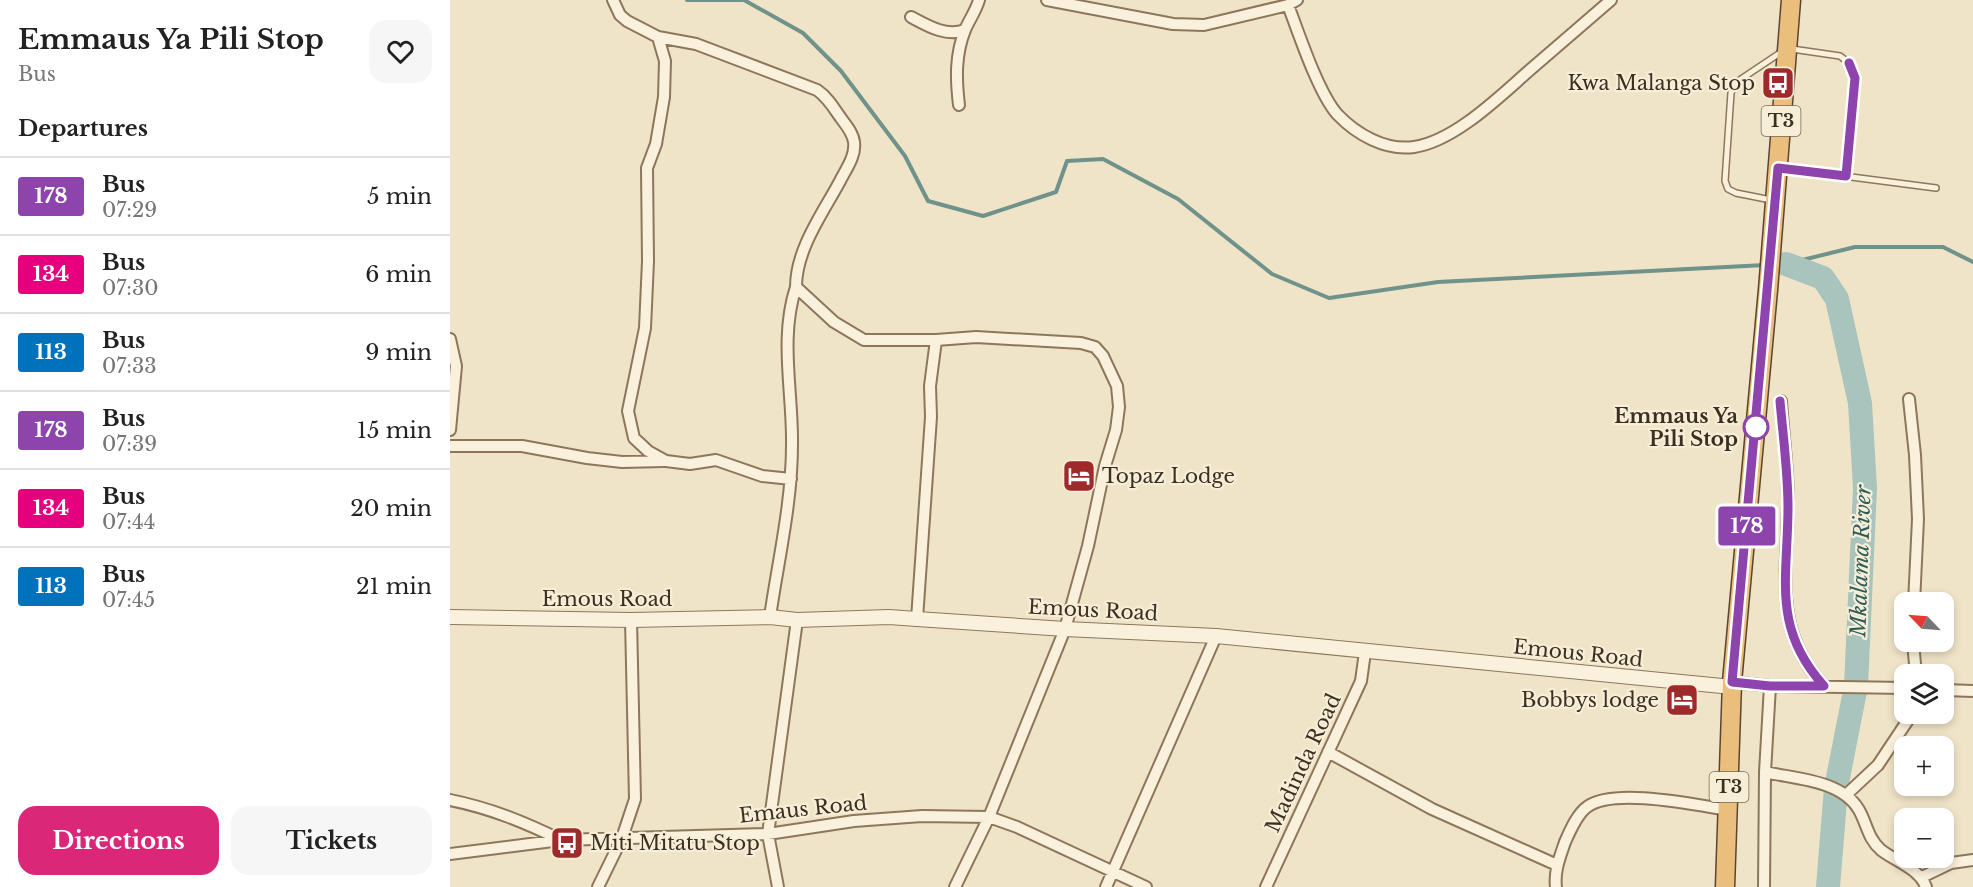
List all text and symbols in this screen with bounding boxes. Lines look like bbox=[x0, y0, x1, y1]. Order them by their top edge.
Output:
button: heart bbox=[369, 20, 432, 83]
text: Emmaus Ya Pili Stop bbox=[18, 22, 324, 57]
text: Bus bbox=[18, 62, 56, 86]
bus stop icon: Kwa Malanga Stop bbox=[1760, 65, 1796, 101]
place label: Kwa Malanga Stop bbox=[1567, 71, 1755, 95]
road number: T3 bbox=[1762, 106, 1800, 136]
text: Departures bbox=[18, 115, 148, 142]
text: Bus bbox=[102, 171, 145, 198]
text: 178 bbox=[34, 183, 68, 209]
text: 5 min bbox=[367, 183, 432, 210]
text: 07:29 bbox=[102, 198, 157, 222]
text: Bus bbox=[102, 249, 145, 276]
text: 134 bbox=[33, 261, 69, 287]
text: 6 min bbox=[365, 261, 432, 288]
text: 07:30 bbox=[102, 276, 159, 300]
text: Bus bbox=[102, 327, 145, 354]
text: 113 bbox=[35, 339, 67, 365]
text: 9 min bbox=[365, 339, 432, 366]
text: 07:33 bbox=[102, 354, 157, 378]
place label: Emmaus Ya Pili Stop bbox=[1614, 404, 1739, 451]
text: Bus bbox=[102, 405, 145, 432]
marker: Emmaus Ya Pili Stop bbox=[1743, 414, 1769, 440]
text: 178 bbox=[34, 417, 68, 443]
text: 15 min bbox=[357, 417, 432, 444]
text: 07:39 bbox=[102, 432, 157, 456]
hotel icon: Topaz Lodge bbox=[1061, 458, 1097, 494]
place label: Topaz Lodge bbox=[1102, 464, 1235, 488]
text: Bus bbox=[102, 483, 145, 510]
water label: Mkalama River bbox=[1845, 483, 1877, 638]
text: 134 bbox=[33, 495, 69, 521]
text: 20 min bbox=[350, 495, 432, 522]
line badge: 178 bbox=[1712, 506, 1782, 546]
text: 07:44 bbox=[102, 510, 155, 534]
text: 178 bbox=[1730, 513, 1764, 539]
text: Bus bbox=[102, 561, 145, 588]
text: 113 bbox=[35, 573, 67, 599]
text: 21 min bbox=[356, 573, 432, 600]
street label: Emous Road bbox=[542, 587, 672, 611]
text: 07:45 bbox=[102, 588, 155, 612]
north arrow bbox=[1894, 592, 1954, 652]
map controls bbox=[1894, 592, 1954, 868]
street label: Emous Road bbox=[1027, 595, 1159, 625]
street label: Emous Road bbox=[1512, 634, 1644, 672]
button: layers bbox=[1894, 664, 1954, 724]
hotel icon: Bobbys lodge bbox=[1664, 682, 1700, 718]
place label: Bobbys lodge bbox=[1521, 688, 1659, 712]
street label: Madinda Road bbox=[1260, 690, 1346, 836]
button: + bbox=[1894, 736, 1954, 796]
road number: T3 bbox=[1710, 772, 1748, 802]
street label: Emaus Road bbox=[738, 790, 868, 828]
button: Directions bbox=[18, 806, 219, 875]
button: Tickets bbox=[231, 806, 432, 875]
button: − bbox=[1894, 808, 1954, 868]
bus stop icon: Miti Mitatu Stop bbox=[549, 825, 585, 861]
place label: Miti Mitatu Stop bbox=[590, 831, 760, 855]

